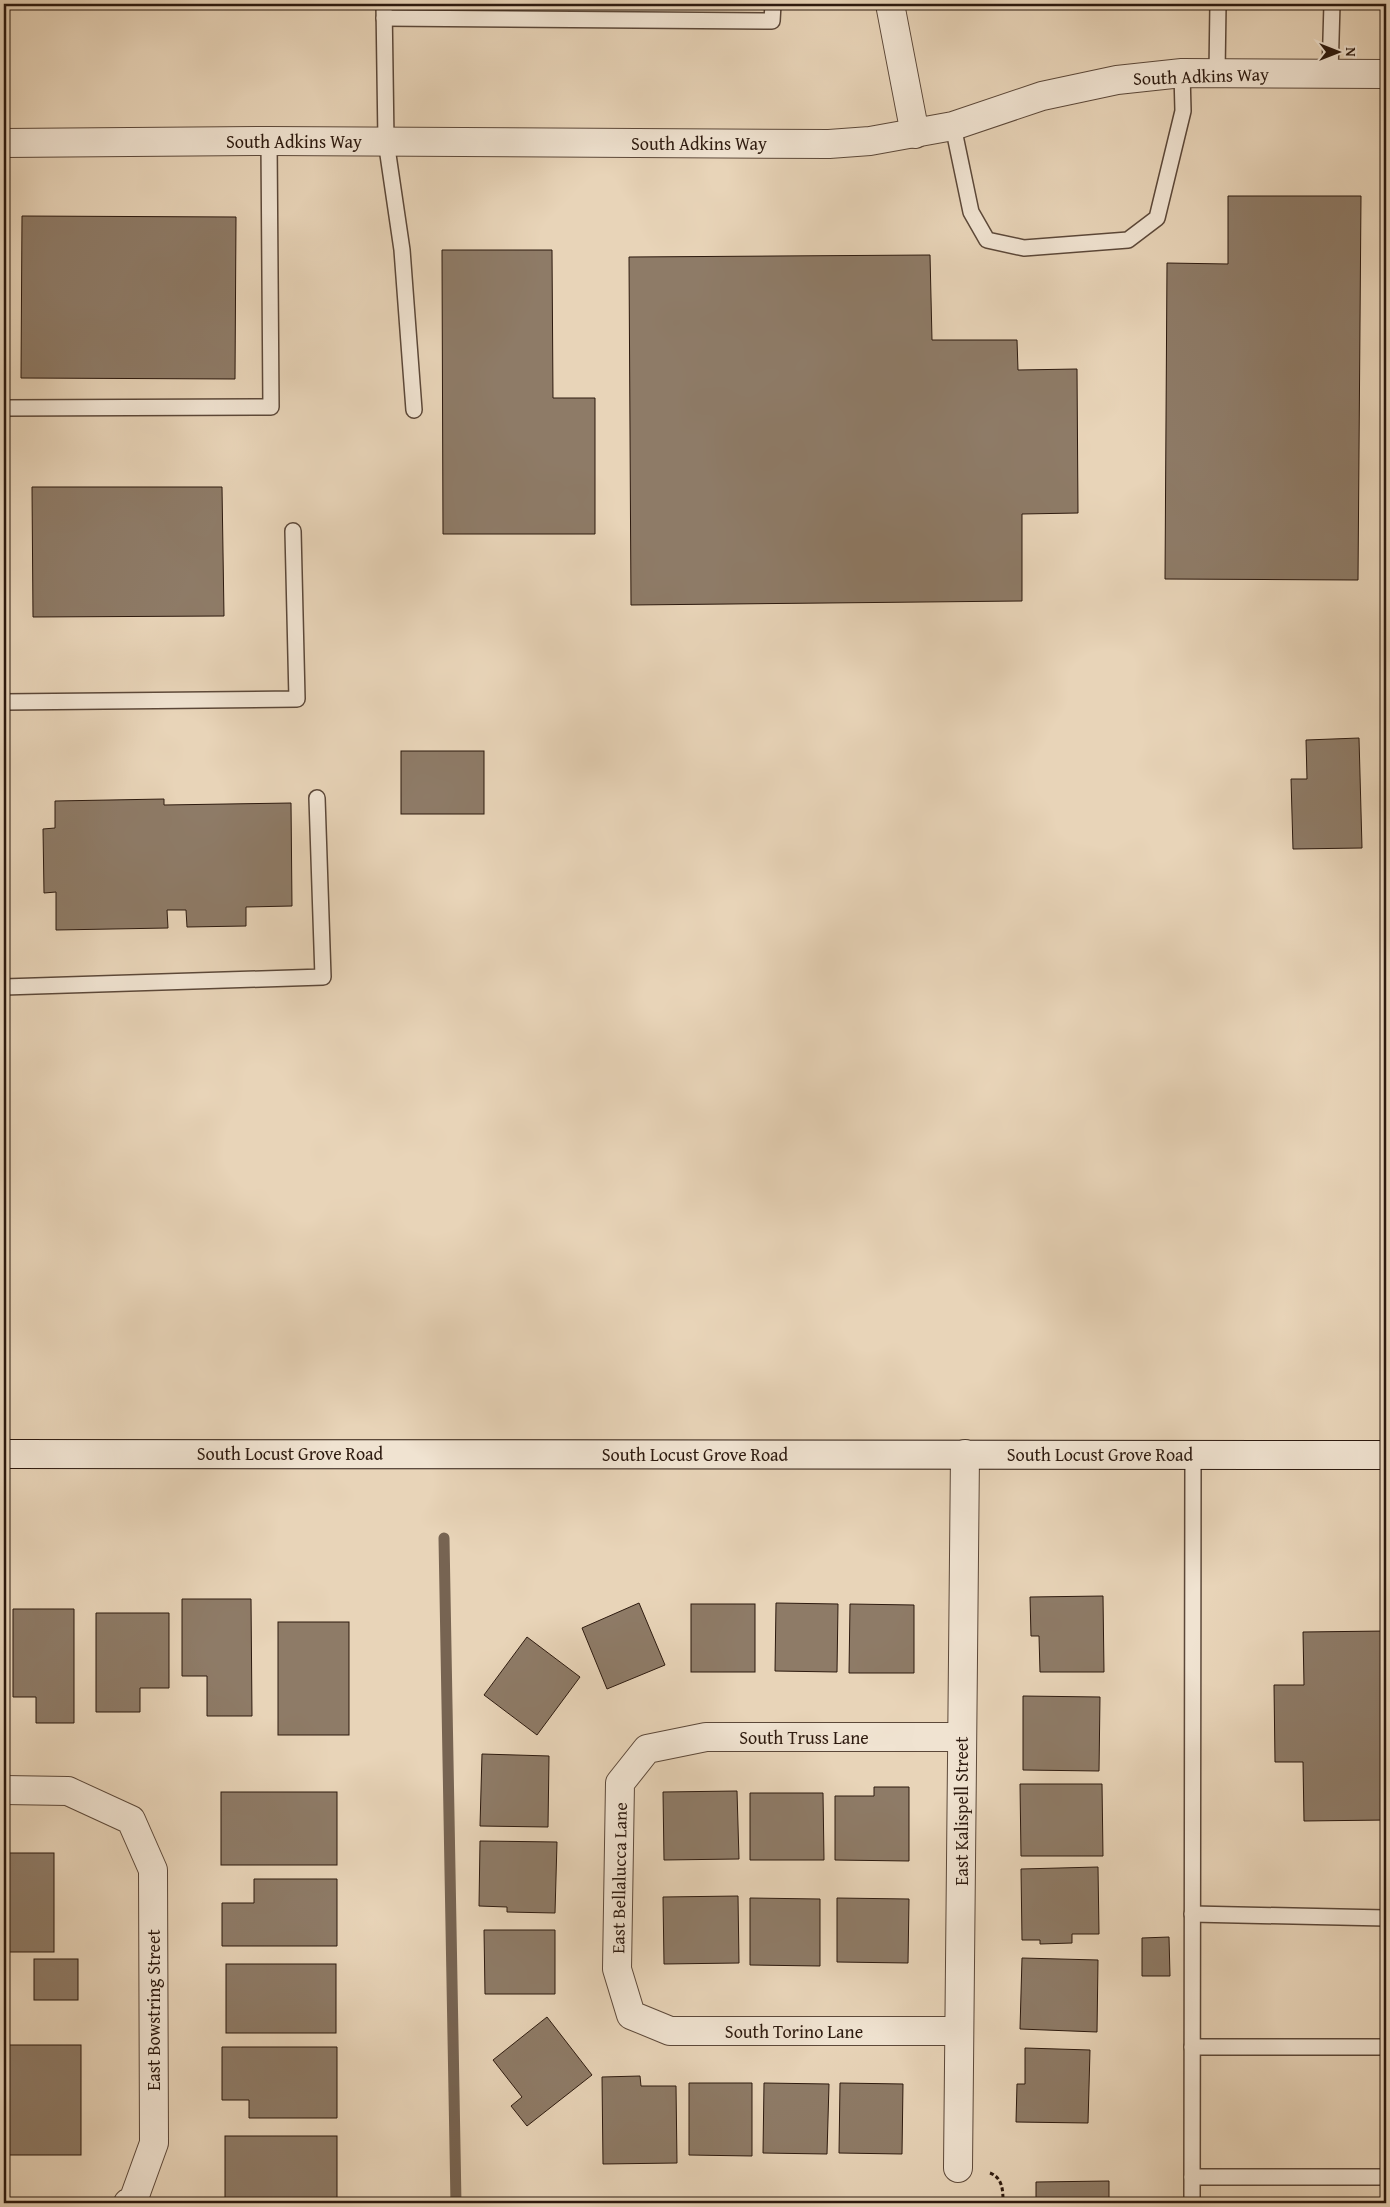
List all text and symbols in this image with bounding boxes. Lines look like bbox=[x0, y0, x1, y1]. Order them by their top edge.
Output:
north arrow bbox=[1312, 28, 1362, 78]
text: N bbox=[1341, 47, 1361, 57]
street label: South Adkins Way bbox=[1132, 60, 1270, 92]
street label: South Adkins Way bbox=[226, 128, 362, 155]
street label: South Adkins Way bbox=[631, 130, 767, 157]
street label: South Locust Grove Road bbox=[197, 1440, 384, 1467]
street label: South Locust Grove Road bbox=[602, 1441, 789, 1468]
street label: South Locust Grove Road bbox=[1007, 1441, 1194, 1468]
street label: South Truss Lane bbox=[739, 1724, 869, 1751]
street label: East Kalispell Street bbox=[948, 1736, 975, 1886]
street label: East Bellalucca Lane bbox=[604, 1802, 634, 1954]
street label: East Bowstring Street bbox=[140, 1929, 167, 2091]
street label: South Torino Lane bbox=[725, 2018, 863, 2045]

